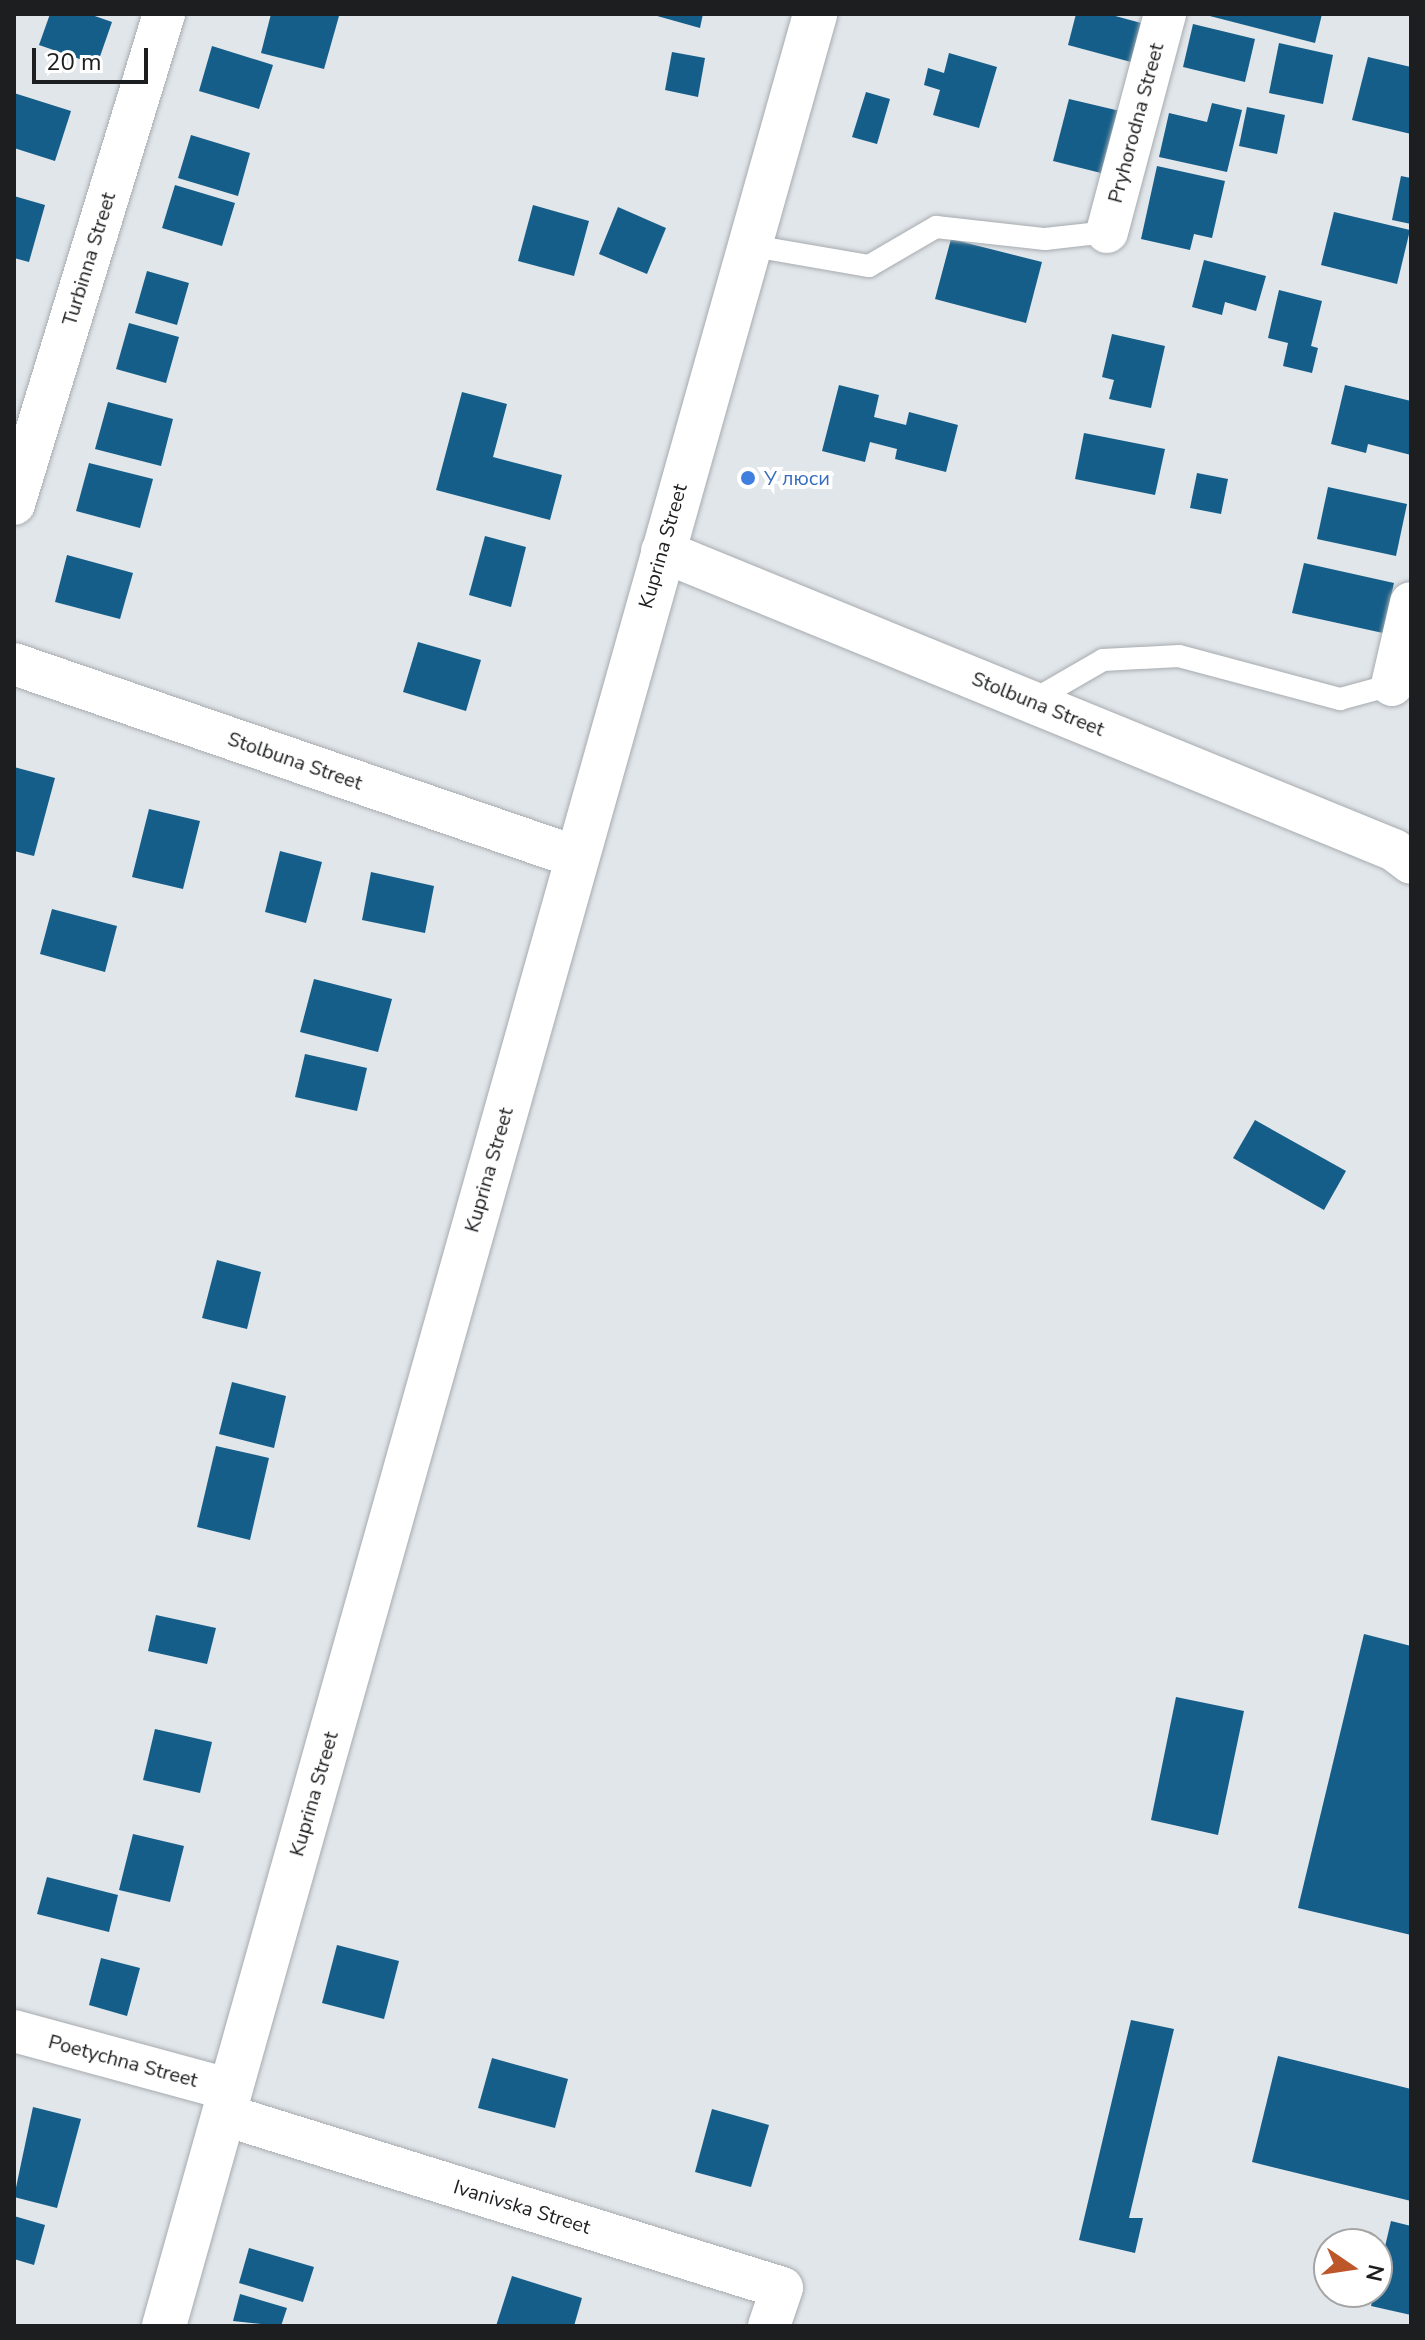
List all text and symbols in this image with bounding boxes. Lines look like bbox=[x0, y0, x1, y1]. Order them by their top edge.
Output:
scale bar bbox=[36, 32, 152, 82]
street label: Pryhorodna Street bbox=[1103, 40, 1169, 206]
text: 20 m bbox=[46, 46, 102, 78]
street label: Turbinna Street bbox=[57, 189, 121, 329]
place label: У люси bbox=[764, 466, 830, 490]
marker: У люси bbox=[739, 469, 757, 487]
street label: Kuprina Street bbox=[634, 481, 692, 611]
street label: Stolbuna Street bbox=[968, 667, 1108, 741]
street label: Stolbuna Street bbox=[225, 727, 365, 795]
street label: Kuprina Street bbox=[460, 1105, 518, 1235]
street label: Kuprina Street bbox=[285, 1729, 343, 1859]
street label: Poetychna Street bbox=[46, 2030, 200, 2092]
street label: Ivanivska Street bbox=[451, 2175, 593, 2239]
north arrow bbox=[1313, 2228, 1393, 2308]
text: N bbox=[1358, 2262, 1391, 2284]

